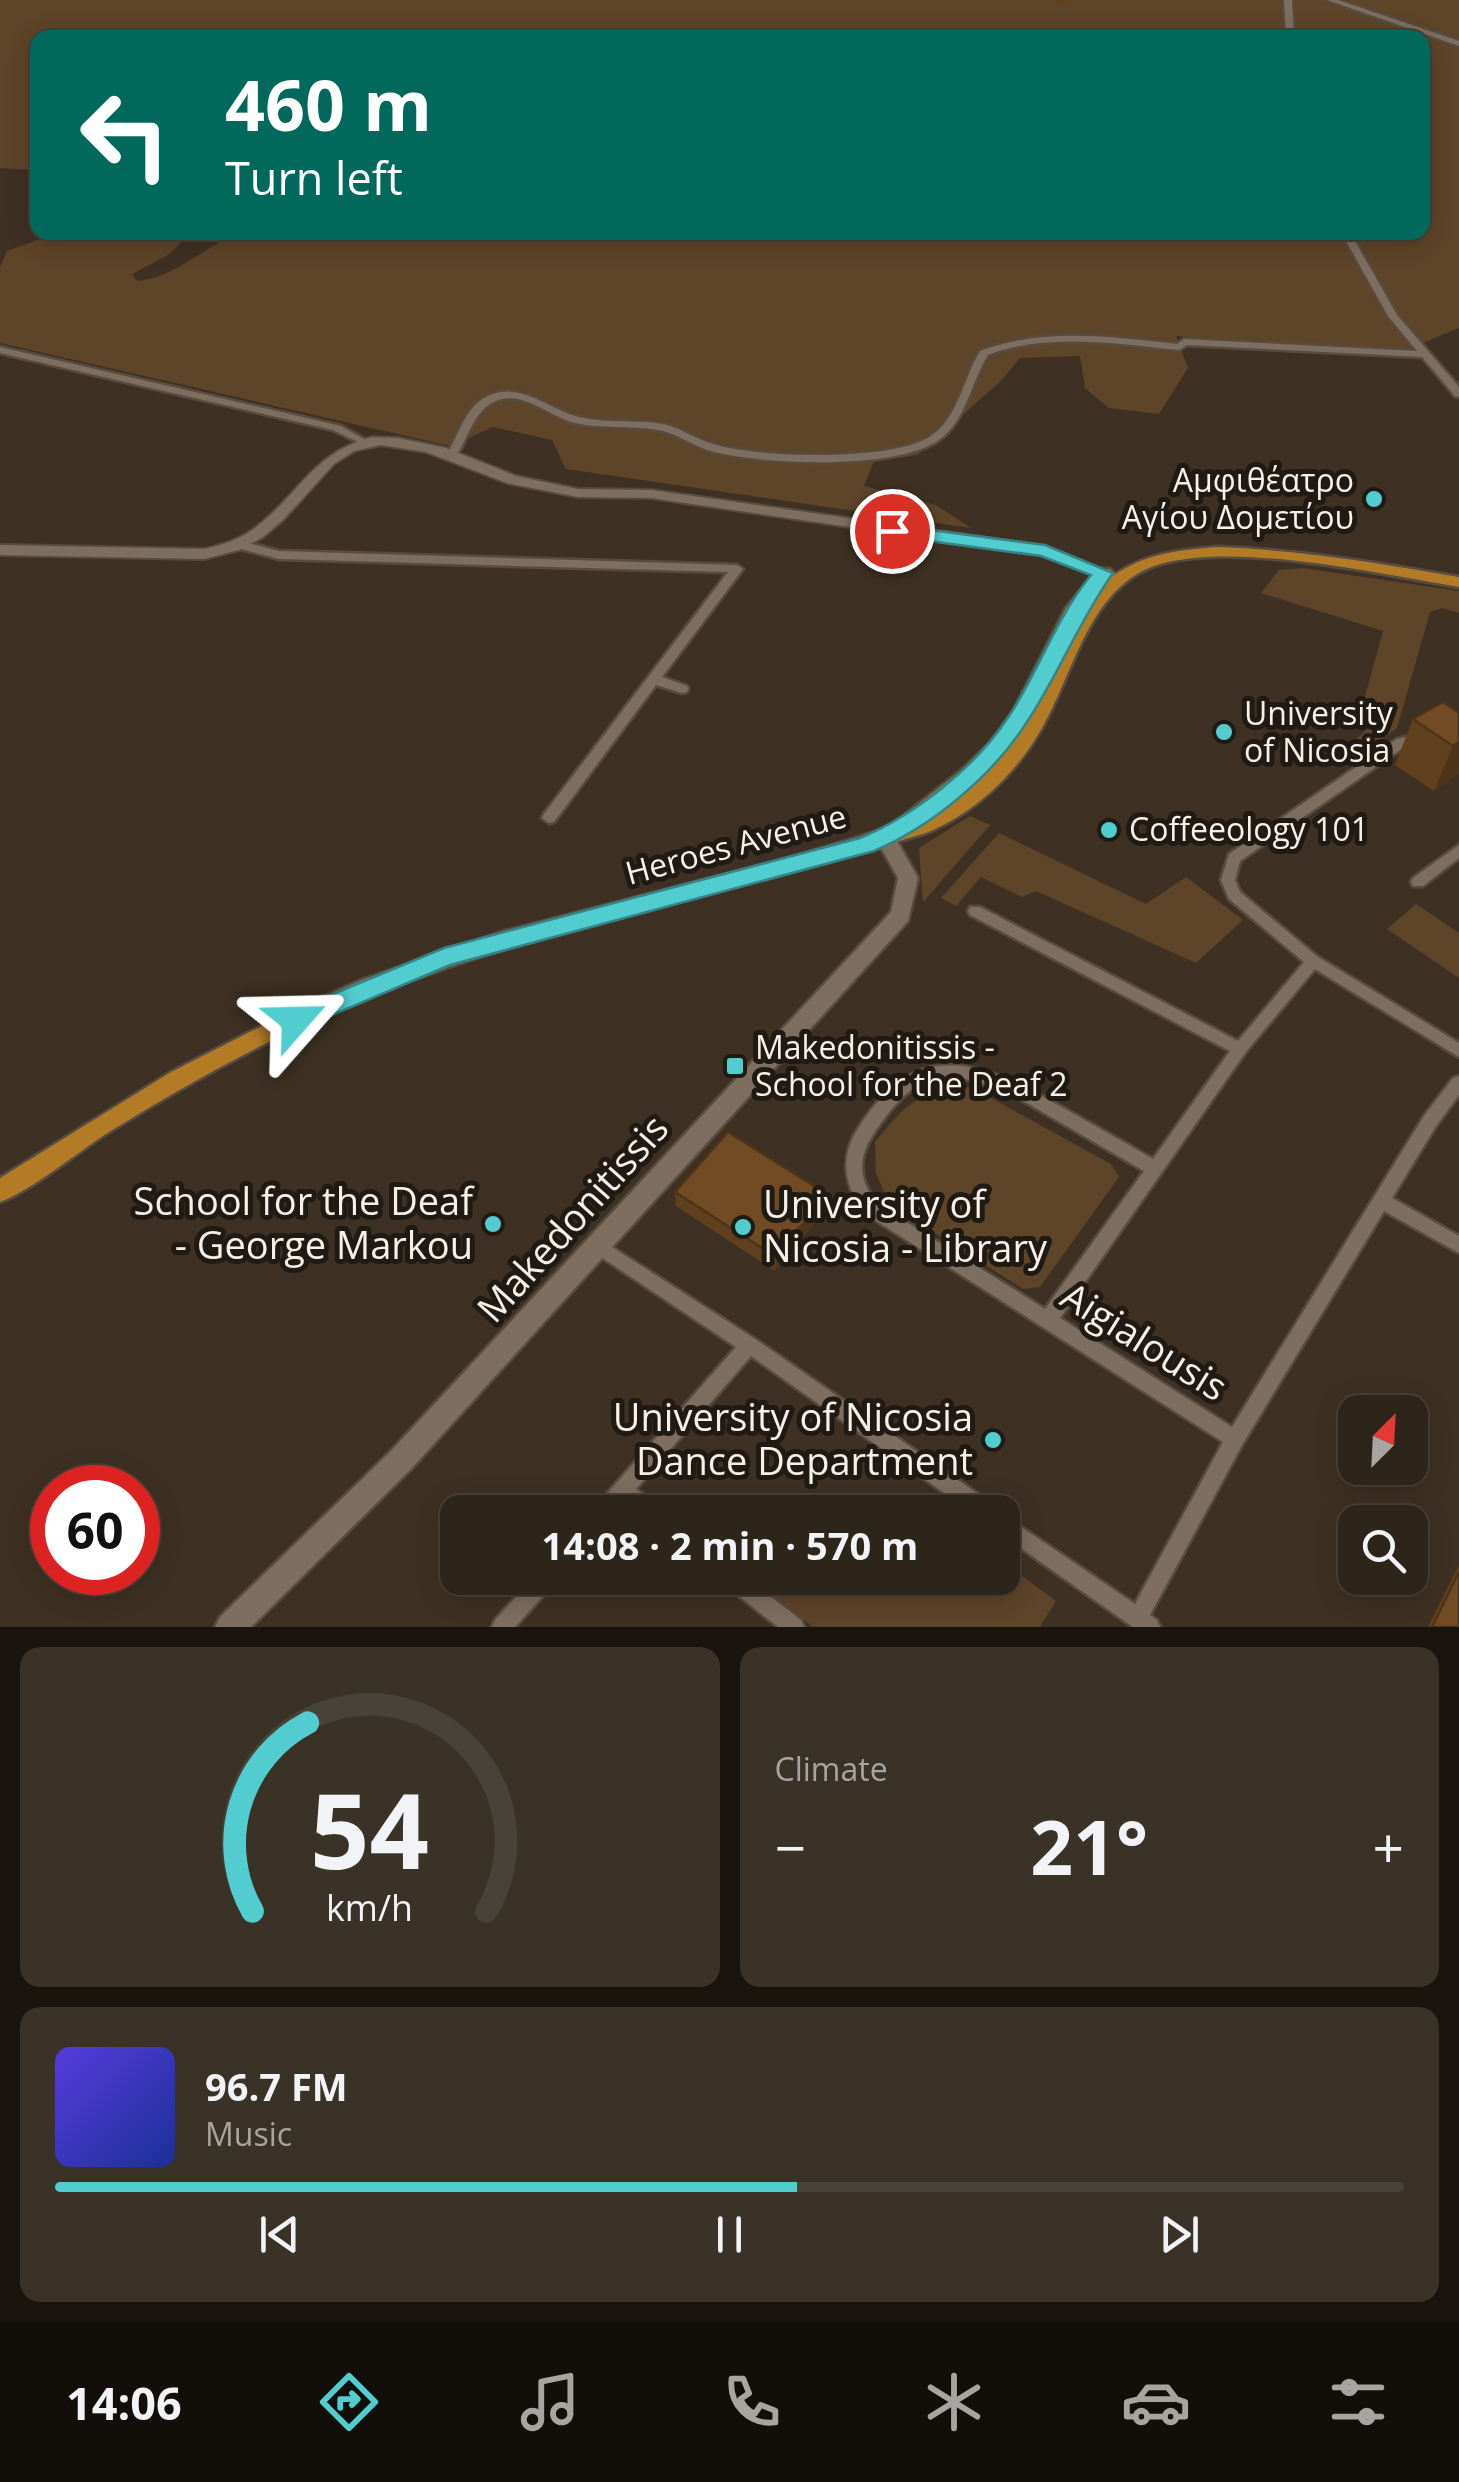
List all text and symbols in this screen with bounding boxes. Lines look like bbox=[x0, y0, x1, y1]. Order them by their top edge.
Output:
text: 460 m bbox=[225, 56, 432, 152]
icon: left bbox=[60, 70, 190, 200]
text: Turn left bbox=[225, 147, 403, 208]
place label: Αμφιθέατρο Αγίου Δομετίου bbox=[1122, 458, 1354, 538]
marker: Αμφιθέατρο Αγίου Δομετίου bbox=[1363, 488, 1385, 510]
pin bbox=[850, 489, 935, 574]
icon: arrive bbox=[865, 504, 920, 559]
place label: University of Nicosia bbox=[1244, 691, 1394, 771]
marker: University of Nicosia bbox=[1213, 721, 1235, 743]
street label: Heroes Avenue bbox=[620, 793, 851, 894]
place label: Coffeeology 101 bbox=[1129, 807, 1369, 850]
marker: Coffeeology 101 bbox=[1098, 819, 1120, 841]
position arrow bbox=[244, 968, 348, 1072]
place label: Makedonitissis - School for the Deaf 2 bbox=[755, 1025, 1067, 1105]
marker: Makedonitissis - School for the Deaf 2 bbox=[724, 1055, 746, 1077]
street label: Makedonitissis bbox=[464, 1103, 679, 1333]
place label: School for the Deaf - George Markou bbox=[134, 1174, 475, 1270]
place label: University of Nicosia - Library bbox=[763, 1177, 1048, 1273]
marker: School for the Deaf - George Markou bbox=[482, 1213, 504, 1235]
marker: University of Nicosia - Library bbox=[732, 1216, 754, 1238]
street label: Aigialousis bbox=[1052, 1269, 1238, 1412]
place label: University of Nicosia Dance Department bbox=[613, 1390, 973, 1486]
north arrow bbox=[1338, 1395, 1428, 1485]
map controls bbox=[1338, 1395, 1428, 1595]
marker: University of Nicosia Dance Department bbox=[982, 1429, 1004, 1451]
speed limit sign: 60 bbox=[30, 1465, 160, 1595]
button: search bbox=[1338, 1505, 1428, 1595]
text: 14:08 · 2 min · 570 m bbox=[542, 1519, 918, 1571]
text: Climate bbox=[775, 1747, 888, 1790]
text: 54 bbox=[310, 1758, 429, 1899]
text: 21° bbox=[1030, 1795, 1148, 1897]
text: − bbox=[775, 1809, 806, 1884]
text: + bbox=[1373, 1809, 1404, 1884]
text: km/h bbox=[326, 1883, 413, 1931]
text: 96.7 FM bbox=[205, 2060, 348, 2112]
text: Music bbox=[205, 2112, 292, 2155]
icon: previous bbox=[252, 2207, 307, 2262]
icon: pause bbox=[702, 2207, 757, 2262]
icon: next bbox=[1152, 2207, 1207, 2262]
icon: directions bbox=[314, 2367, 384, 2437]
icon: music bbox=[515, 2367, 585, 2437]
icon: phone bbox=[717, 2367, 787, 2437]
icon: climate bbox=[919, 2367, 989, 2437]
icon: car bbox=[1121, 2367, 1191, 2437]
icon: filters bbox=[1323, 2367, 1393, 2437]
text: 14:06 bbox=[66, 2372, 182, 2433]

